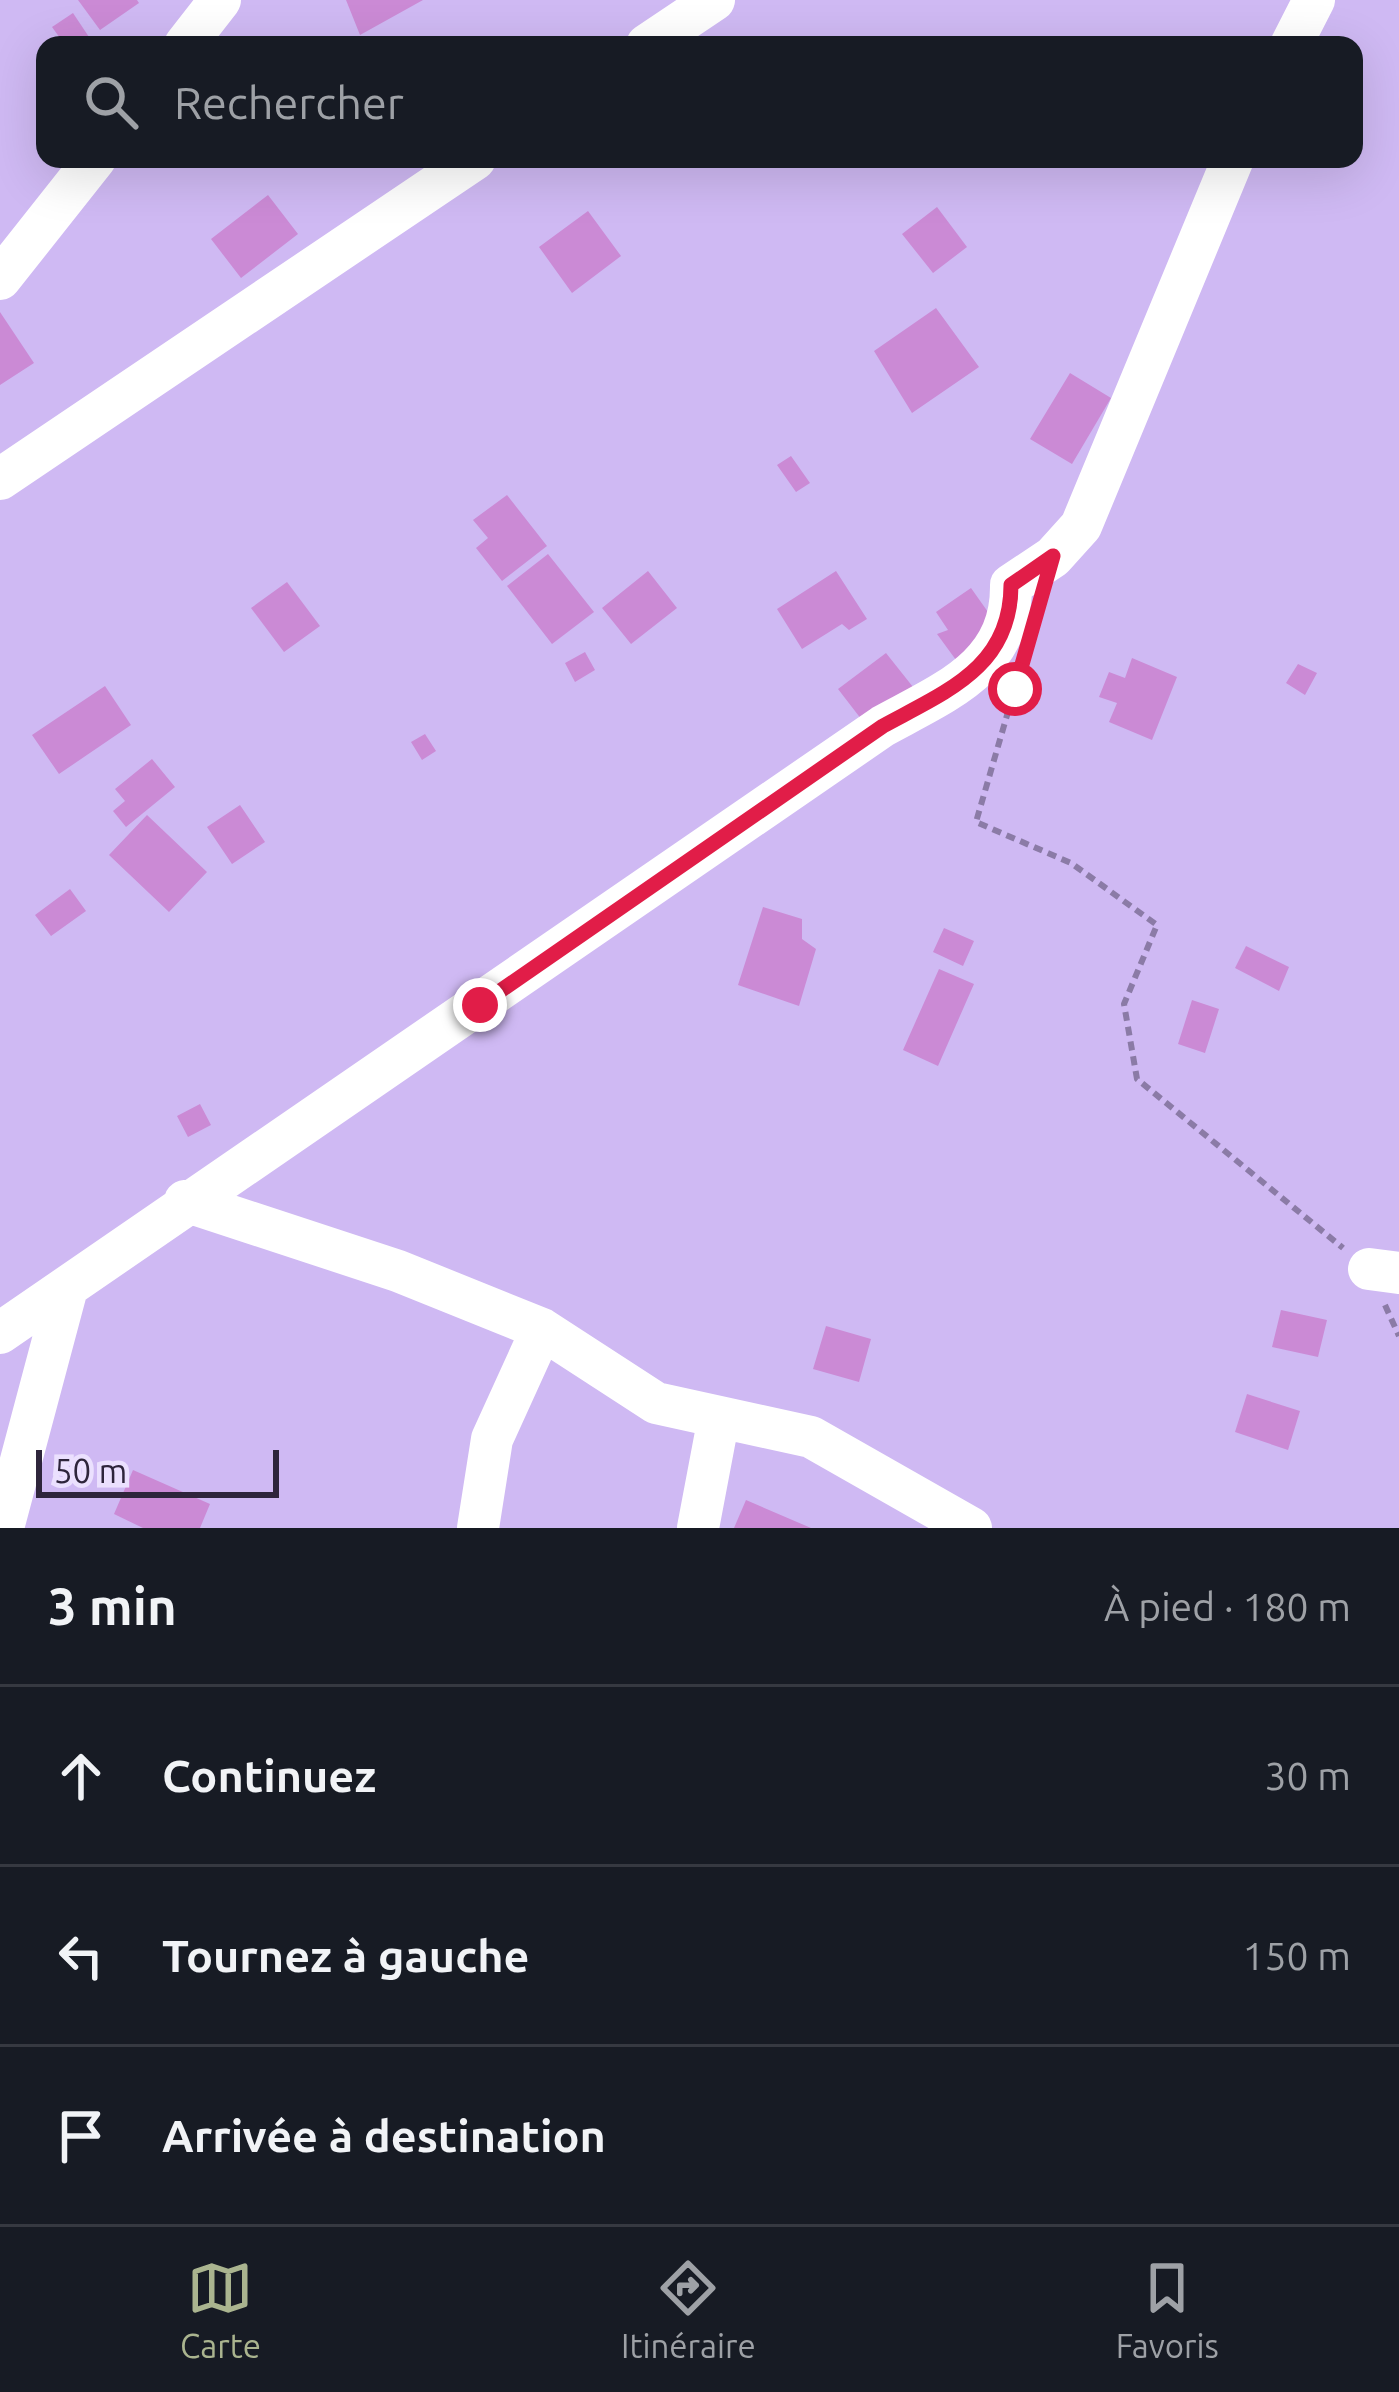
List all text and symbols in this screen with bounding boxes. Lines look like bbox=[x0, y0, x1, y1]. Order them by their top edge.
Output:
search box bbox=[36, 36, 1363, 168]
icon: search bbox=[78, 69, 144, 135]
text: Rechercher bbox=[174, 77, 404, 128]
route start bbox=[988, 662, 1042, 716]
route end bbox=[453, 978, 507, 1032]
scale bar bbox=[36, 1444, 279, 1497]
text: 50 m bbox=[54, 1452, 127, 1489]
text: 3 min bbox=[48, 1577, 177, 1635]
text: À pied · 180 m bbox=[1104, 1585, 1351, 1628]
icon: ahead bbox=[48, 1743, 114, 1809]
text: Continuez bbox=[162, 1750, 376, 1801]
text: 30 m bbox=[1264, 1754, 1351, 1797]
icon: left bbox=[48, 1923, 114, 1989]
text: Tournez à gauche bbox=[162, 1930, 530, 1981]
text: 150 m bbox=[1242, 1934, 1351, 1977]
icon: arrive bbox=[48, 2103, 114, 2169]
text: Arrivée à destination bbox=[162, 2110, 606, 2161]
tab: Carte bbox=[180, 2255, 261, 2364]
tab: Itinéraire bbox=[621, 2255, 756, 2364]
tab: Favoris bbox=[1116, 2255, 1219, 2364]

